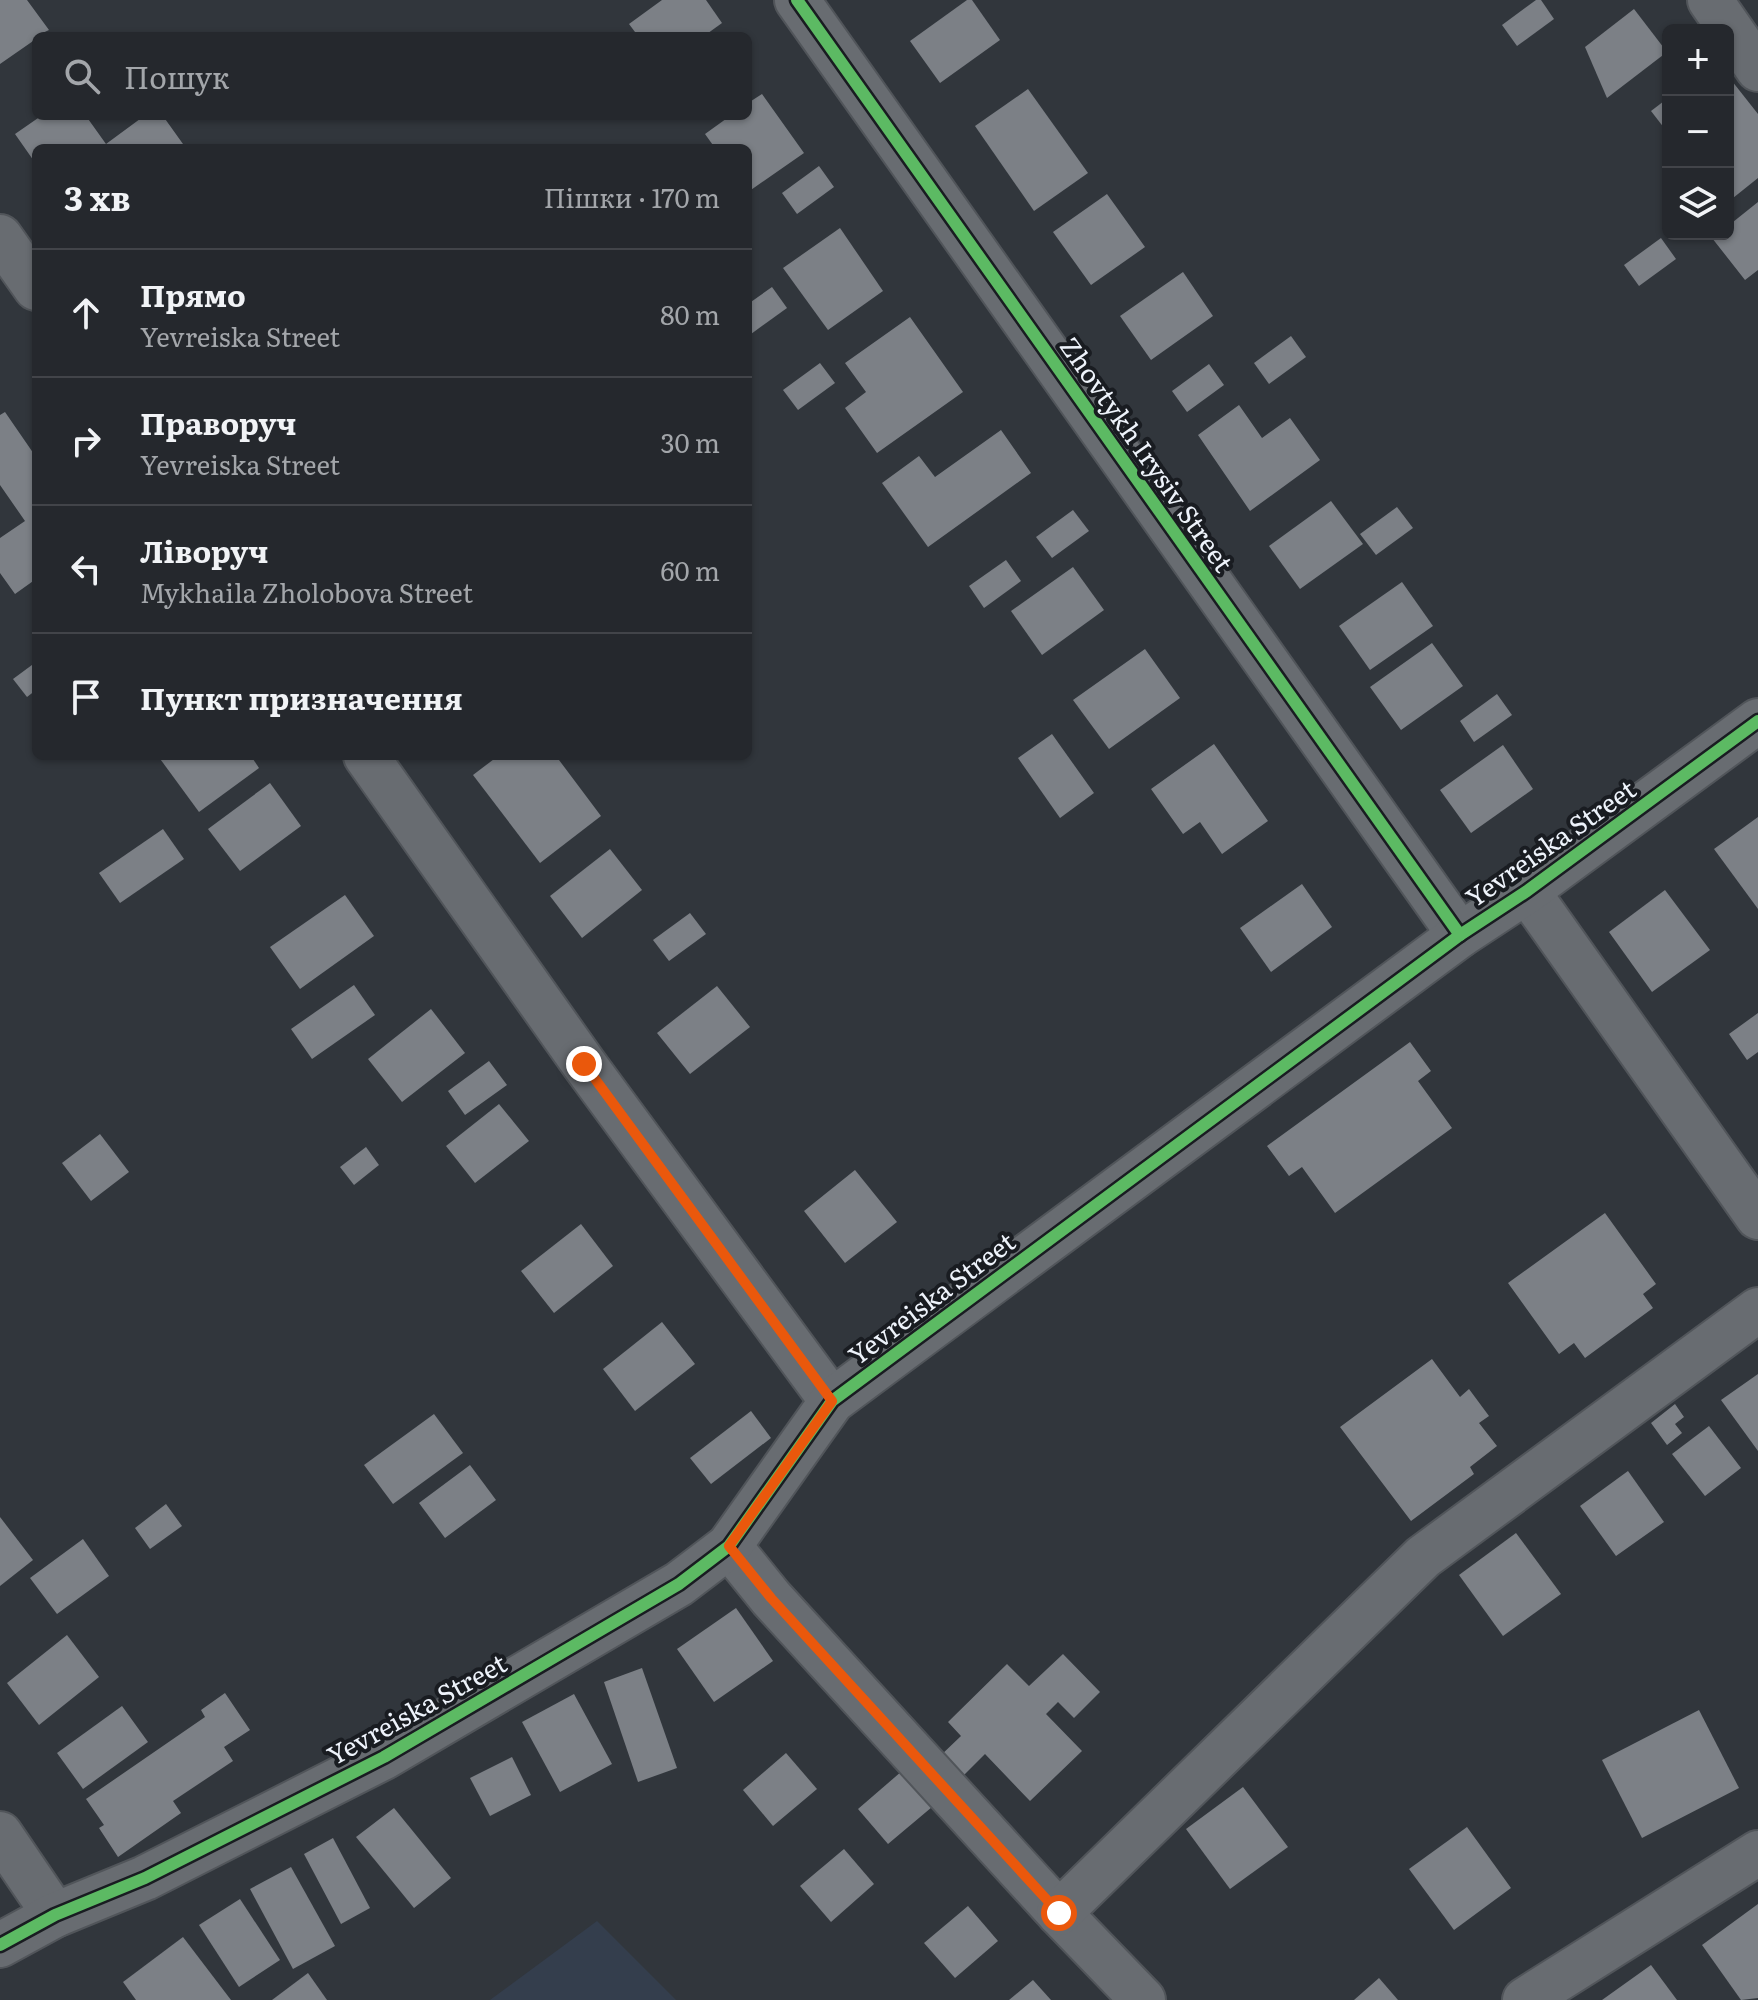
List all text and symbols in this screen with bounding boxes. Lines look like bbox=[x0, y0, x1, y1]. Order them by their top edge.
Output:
map controls bbox=[1662, 24, 1734, 240]
button: + bbox=[1662, 24, 1734, 96]
search box bbox=[32, 32, 752, 120]
icon: search bbox=[60, 54, 104, 98]
text: Пошук bbox=[124, 54, 229, 98]
button: − bbox=[1662, 96, 1734, 168]
button: layers bbox=[1662, 168, 1734, 240]
text: 3 хв bbox=[64, 171, 131, 221]
text: Пішки · 170 m bbox=[544, 177, 720, 216]
text: Прямо bbox=[140, 272, 246, 316]
icon: ahead bbox=[64, 291, 108, 335]
text: 80 m bbox=[660, 294, 720, 333]
text: Yevreiska Street bbox=[140, 316, 340, 355]
street label: Zhovtykh Irysiv Street bbox=[1052, 328, 1244, 579]
text: Праворуч bbox=[140, 400, 296, 444]
icon: right bbox=[64, 419, 108, 463]
text: 30 m bbox=[660, 422, 720, 461]
text: Yevreiska Street bbox=[140, 444, 340, 483]
text: Ліворуч bbox=[140, 528, 268, 572]
icon: left bbox=[64, 547, 108, 591]
text: 60 m bbox=[661, 550, 720, 589]
text: Mykhaila Zholobova Street bbox=[140, 572, 473, 611]
icon: arrive bbox=[64, 675, 108, 719]
text: Пункт призначення bbox=[140, 675, 463, 719]
street label: Yevreiska Street bbox=[1456, 768, 1643, 915]
route end bbox=[566, 1046, 602, 1082]
street label: Yevreiska Street bbox=[839, 1221, 1022, 1373]
street label: Yevreiska Street bbox=[319, 1642, 513, 1773]
route start bbox=[1041, 1895, 1077, 1931]

